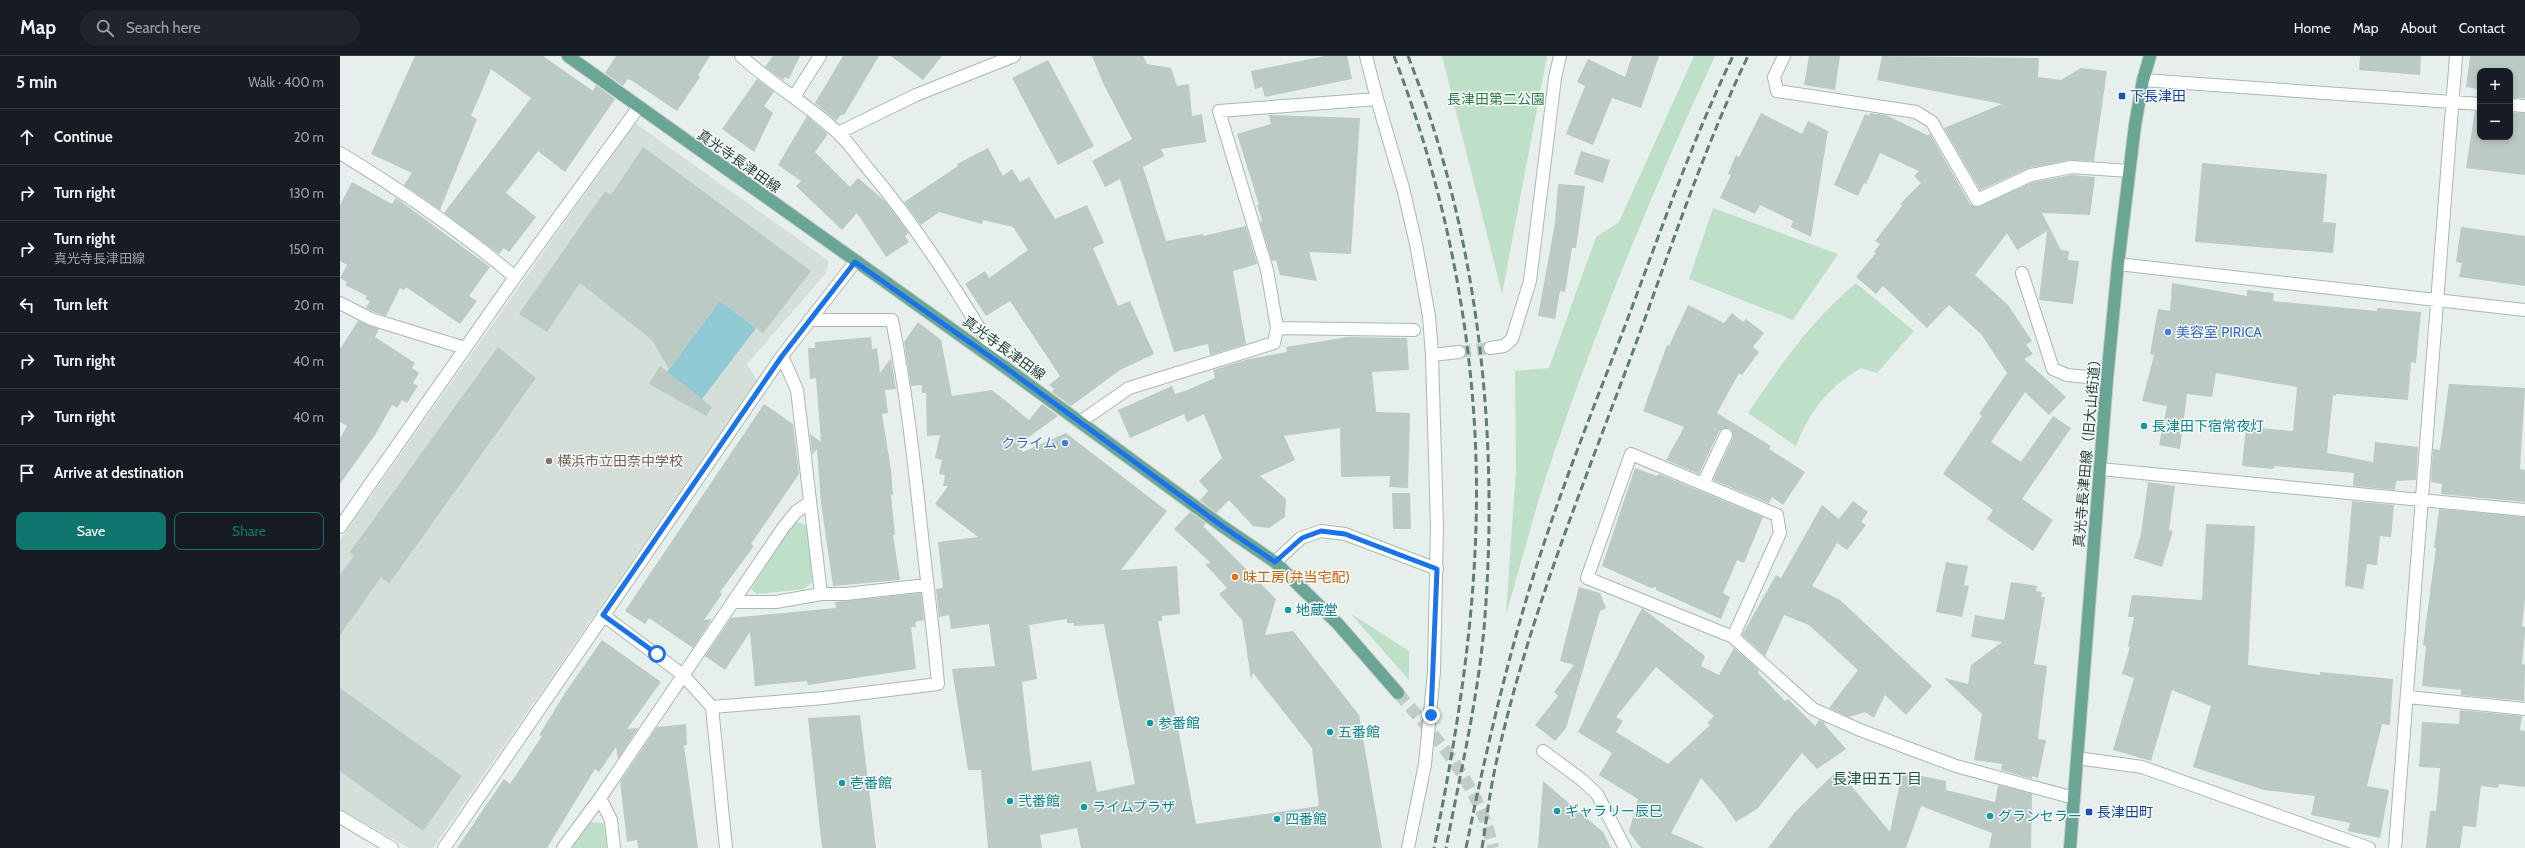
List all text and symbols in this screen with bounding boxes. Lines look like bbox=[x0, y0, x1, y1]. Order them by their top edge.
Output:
search box bbox=[80, 10, 360, 46]
text: Map bbox=[20, 16, 56, 39]
icon: search bbox=[94, 17, 116, 39]
text: Search here bbox=[126, 19, 201, 37]
text: Home bbox=[2294, 19, 2331, 37]
text: Map bbox=[2353, 19, 2378, 37]
text: About bbox=[2400, 19, 2437, 37]
text: Contact bbox=[2459, 19, 2505, 37]
map controls bbox=[2477, 68, 2513, 140]
button: + bbox=[2477, 68, 2513, 104]
text: 5 min bbox=[16, 72, 57, 92]
text: Walk · 400 m bbox=[248, 74, 324, 90]
place label: 下長津田 bbox=[2130, 87, 2186, 105]
park label: 長津田第二公園 bbox=[1447, 90, 1545, 108]
marker: 下長津田 bbox=[2117, 91, 2127, 101]
button: − bbox=[2477, 104, 2513, 140]
icon: ahead bbox=[16, 126, 38, 148]
street label: 真光寺長津田線 bbox=[694, 126, 784, 196]
text: Continue bbox=[54, 128, 113, 146]
text: 20 m bbox=[294, 129, 324, 145]
icon: right bbox=[16, 182, 38, 204]
text: Turn right bbox=[54, 184, 115, 202]
text: 130 m bbox=[289, 185, 324, 201]
text: Turn right bbox=[54, 230, 115, 248]
icon: right bbox=[16, 238, 38, 260]
text: 150 m bbox=[289, 241, 324, 257]
text: 真光寺長津田線 bbox=[54, 250, 145, 266]
icon: left bbox=[16, 294, 38, 316]
text: Turn left bbox=[54, 296, 108, 314]
text: 20 m bbox=[294, 297, 324, 313]
street label: 真光寺長津田線 bbox=[959, 312, 1049, 384]
place label: 美容室 PIRICA bbox=[2176, 323, 2262, 341]
marker: 美容室 PIRICA bbox=[2163, 327, 2173, 337]
icon: right bbox=[16, 350, 38, 372]
text: Turn right bbox=[54, 352, 115, 370]
street label: 真光寺長津田線（旧大山街道） bbox=[2069, 352, 2105, 548]
text: 40 m bbox=[293, 353, 324, 369]
icon: right bbox=[16, 406, 38, 428]
text: Turn right bbox=[54, 408, 115, 426]
text: 40 m bbox=[293, 409, 324, 425]
place label: 長津田下宿常夜灯 bbox=[2152, 417, 2264, 435]
marker: 長津田下宿常夜灯 bbox=[2139, 421, 2149, 431]
place label: クライム bbox=[1001, 434, 1057, 452]
marker: クライム bbox=[1060, 438, 1070, 448]
place label: 横浜市立田奈中学校 bbox=[557, 452, 683, 470]
marker: 横浜市立田奈中学校 bbox=[544, 456, 554, 466]
icon: arrive bbox=[16, 462, 38, 484]
text: Arrive at destination bbox=[54, 464, 184, 482]
button: Save bbox=[16, 512, 166, 550]
button: Share bbox=[174, 512, 324, 550]
place label: 味工房(弁当宅配) bbox=[1243, 568, 1350, 586]
marker: 味工房(弁当宅配) bbox=[1230, 572, 1240, 582]
place label: 地蔵堂 bbox=[1296, 601, 1338, 619]
marker: 地蔵堂 bbox=[1283, 605, 1293, 615]
route start bbox=[648, 645, 666, 663]
route end bbox=[1422, 706, 1440, 724]
place label: 参番館 bbox=[1158, 714, 1200, 732]
marker: 参番館 bbox=[1145, 718, 1155, 728]
place label: 五番館 bbox=[1338, 723, 1380, 741]
marker: 五番館 bbox=[1325, 727, 1335, 737]
district label: 長津田五丁目 bbox=[1832, 770, 1922, 788]
place label: 壱番館 bbox=[850, 774, 892, 792]
marker: 壱番館 bbox=[837, 778, 847, 788]
place label: 弐番館 bbox=[1018, 792, 1060, 810]
marker: 弐番館 bbox=[1005, 796, 1015, 806]
place label: ライムプラザ bbox=[1092, 798, 1175, 816]
marker: ライムプラザ bbox=[1079, 802, 1089, 812]
place label: ギャラリー辰巳 bbox=[1565, 802, 1663, 820]
place label: 長津田町 bbox=[2097, 803, 2153, 821]
marker: ギャラリー辰巳 bbox=[1552, 806, 1562, 816]
place label: グランセラー bbox=[1998, 807, 2082, 825]
marker: 長津田町 bbox=[2084, 807, 2094, 817]
place label: 四番館 bbox=[1285, 810, 1327, 828]
marker: グランセラー bbox=[1985, 811, 1995, 821]
marker: 四番館 bbox=[1272, 814, 1282, 824]

